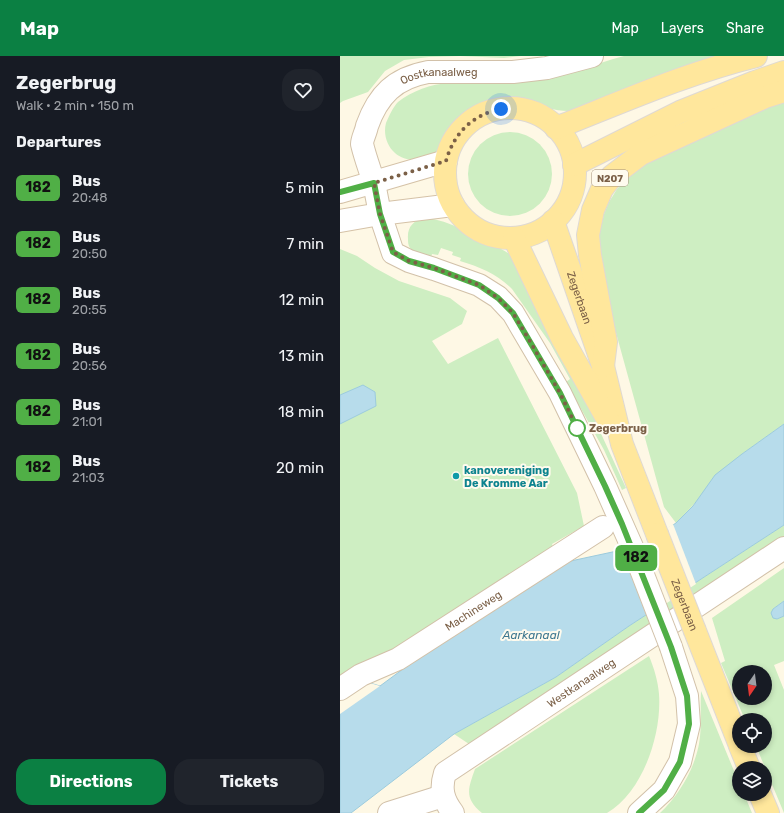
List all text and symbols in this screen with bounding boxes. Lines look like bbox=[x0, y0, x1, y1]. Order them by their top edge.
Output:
text: Map bbox=[20, 17, 59, 40]
text: Map bbox=[612, 20, 639, 37]
text: Layers bbox=[661, 20, 704, 37]
text: Share bbox=[726, 20, 764, 37]
street label: Oostkanaalweg bbox=[398, 66, 477, 87]
button: heart bbox=[282, 69, 324, 111]
text: Zegerbrug bbox=[16, 71, 116, 94]
text: Walk · 2 min · 150 m bbox=[16, 98, 134, 113]
your location bbox=[491, 99, 511, 119]
text: Departures bbox=[16, 133, 101, 151]
road number: N207 bbox=[592, 170, 628, 186]
text: Bus bbox=[72, 172, 100, 190]
text: 182 bbox=[25, 179, 51, 196]
text: 5 min bbox=[285, 179, 324, 197]
text: 20:48 bbox=[72, 190, 108, 205]
text: Bus bbox=[72, 228, 100, 246]
text: 182 bbox=[25, 235, 51, 252]
text: 7 min bbox=[287, 235, 324, 253]
text: 20:50 bbox=[72, 246, 107, 261]
street label: Zegerbaan bbox=[564, 270, 594, 326]
text: Bus bbox=[72, 284, 100, 302]
text: 182 bbox=[25, 291, 51, 308]
text: 12 min bbox=[279, 291, 324, 309]
text: 20:55 bbox=[72, 302, 107, 317]
text: Bus bbox=[72, 340, 100, 358]
text: 182 bbox=[25, 347, 51, 364]
text: 13 min bbox=[279, 347, 324, 365]
text: 20:56 bbox=[72, 358, 107, 373]
text: Bus bbox=[72, 396, 100, 414]
text: 182 bbox=[25, 403, 51, 420]
text: 18 min bbox=[278, 403, 324, 421]
text: 21:01 bbox=[72, 414, 102, 429]
marker: Zegerbrug bbox=[568, 419, 586, 437]
place label: Zegerbrug bbox=[589, 422, 647, 435]
text: Bus bbox=[72, 452, 100, 470]
text: 182 bbox=[25, 459, 51, 476]
text: 20 min bbox=[276, 459, 324, 477]
place label: kanovereniging De Kromme Aar bbox=[464, 464, 549, 490]
text: 21:03 bbox=[72, 470, 105, 485]
marker: kanovereniging De Kromme Aar bbox=[451, 471, 461, 481]
line badge: 182 bbox=[613, 545, 659, 571]
text: 182 bbox=[623, 549, 649, 566]
street label: Zegerbaan bbox=[668, 577, 700, 633]
street label: Machineweg bbox=[443, 588, 504, 634]
water label: Aarkanaal bbox=[501, 628, 561, 642]
street label: Westkanaalweg bbox=[545, 656, 618, 710]
north arrow bbox=[732, 665, 772, 705]
map controls bbox=[732, 665, 772, 801]
button: locate bbox=[732, 713, 772, 753]
button: Directions bbox=[16, 759, 166, 805]
button: Tickets bbox=[174, 759, 324, 805]
button: layers bbox=[732, 761, 772, 801]

